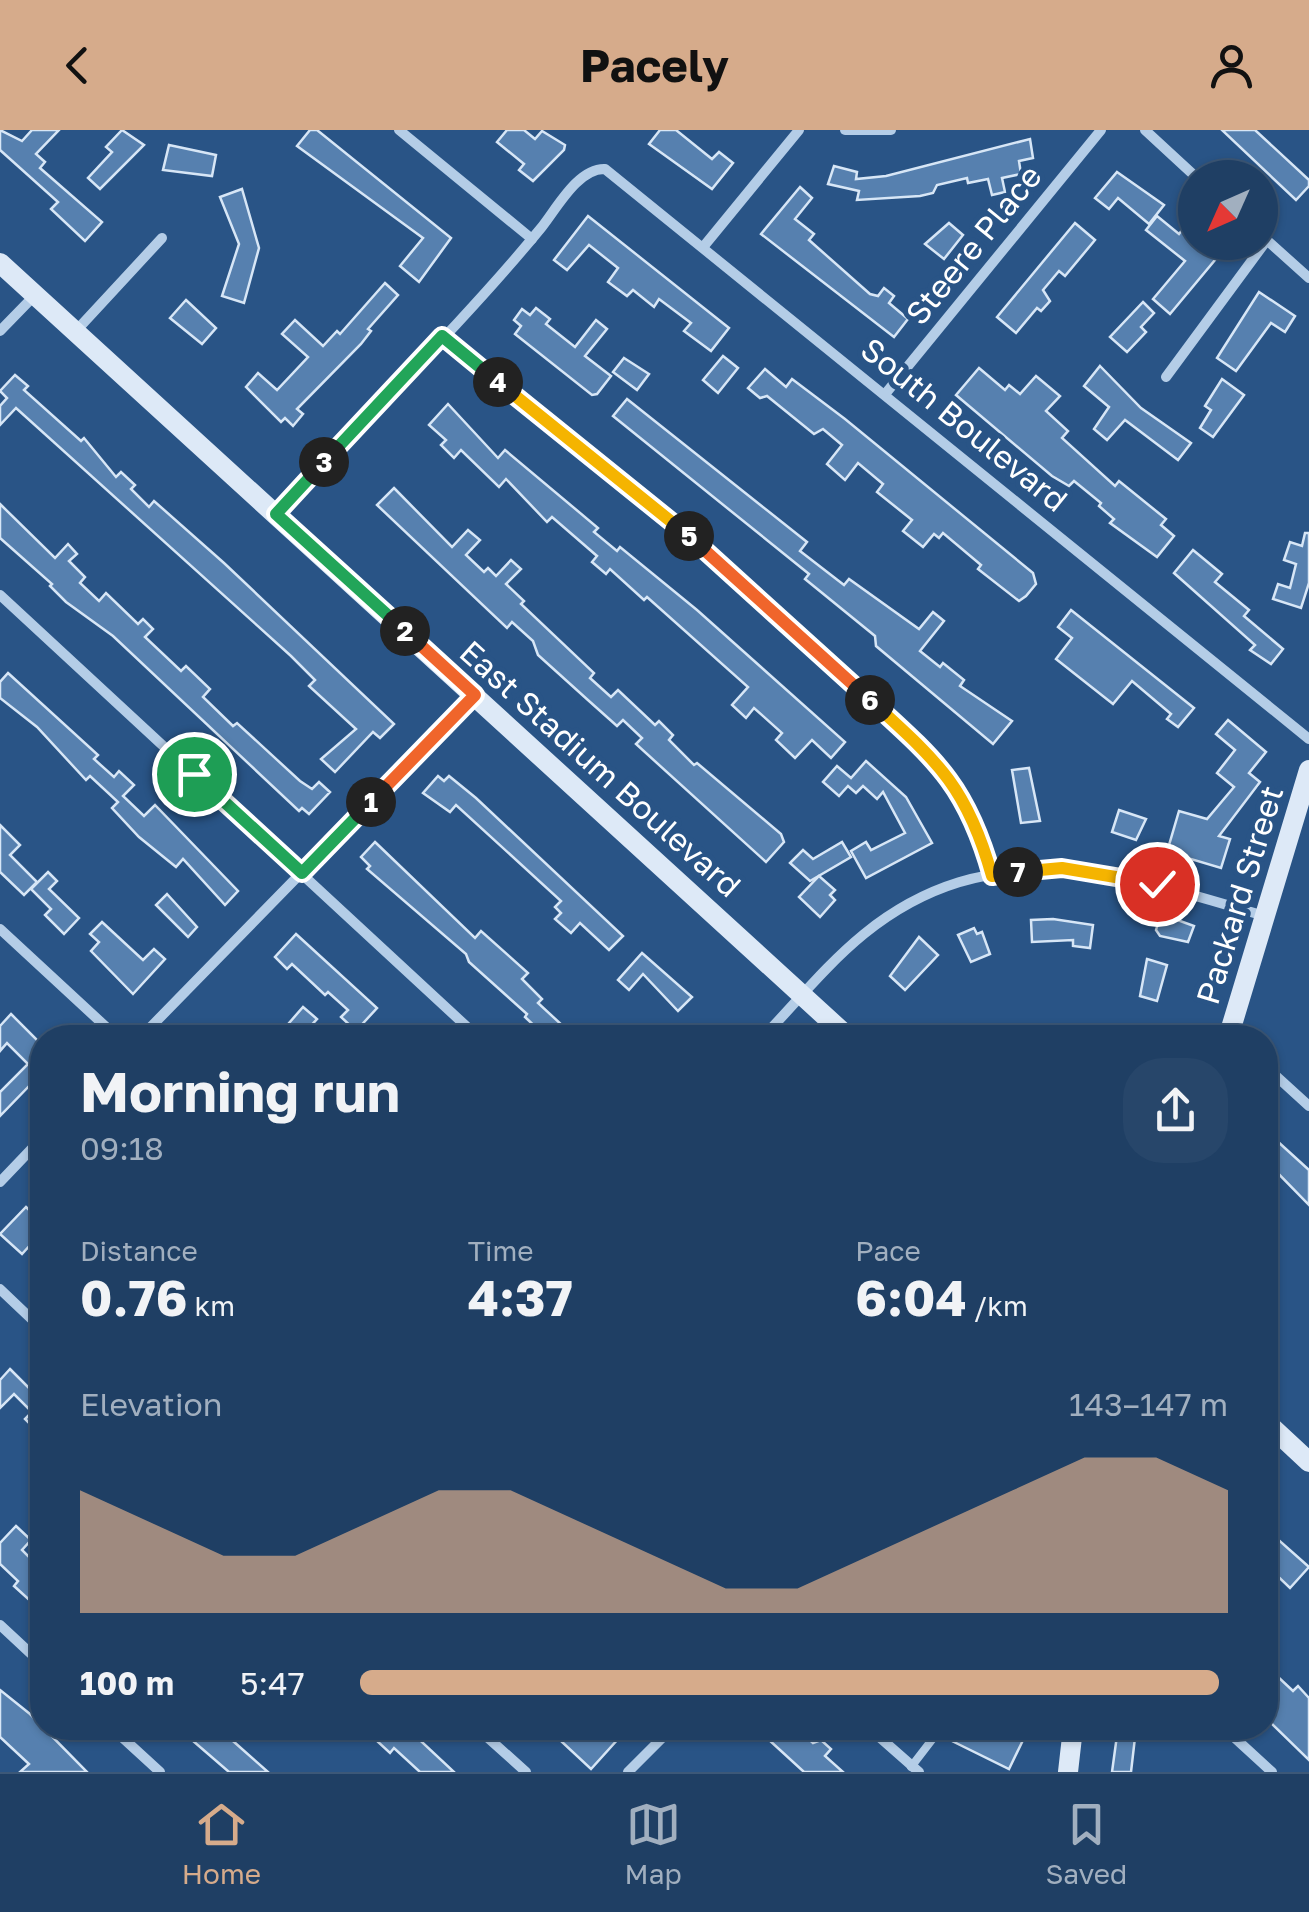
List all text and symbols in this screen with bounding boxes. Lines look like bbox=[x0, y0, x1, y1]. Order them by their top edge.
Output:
icon: back bbox=[50, 38, 105, 93]
text: Pacely bbox=[580, 38, 729, 92]
icon: person bbox=[1204, 38, 1259, 93]
street label: Steere Place bbox=[897, 157, 1049, 332]
north arrow bbox=[1178, 160, 1278, 260]
map controls bbox=[1178, 160, 1278, 260]
street label: South Boulevard bbox=[854, 329, 1075, 519]
pin: 4 bbox=[473, 357, 523, 407]
text: 4 bbox=[489, 365, 507, 398]
pin: 3 bbox=[299, 437, 349, 487]
text: 3 bbox=[315, 445, 333, 478]
pin: 5 bbox=[664, 511, 714, 561]
text: 5 bbox=[680, 519, 698, 552]
pin: 2 bbox=[380, 606, 430, 656]
text: 2 bbox=[396, 614, 414, 647]
street label: East Stadium Boulevard bbox=[453, 632, 749, 904]
pin: 6 bbox=[845, 675, 895, 725]
text: 6 bbox=[861, 683, 879, 716]
pin bbox=[152, 732, 237, 817]
icon: arrive bbox=[167, 747, 222, 802]
pin: 1 bbox=[346, 777, 396, 827]
street label: Packard Street bbox=[1188, 781, 1290, 1009]
text: 1 bbox=[364, 785, 378, 818]
pin bbox=[1115, 842, 1200, 927]
pin: 7 bbox=[993, 847, 1043, 897]
text: 7 bbox=[1010, 855, 1026, 888]
icon: check bbox=[1130, 857, 1185, 912]
text: Morning run bbox=[80, 1058, 400, 1124]
button: share bbox=[1123, 1058, 1228, 1163]
text: 09:18 bbox=[80, 1129, 164, 1167]
text: Distance bbox=[80, 1234, 198, 1267]
text: Time bbox=[468, 1234, 534, 1267]
text: Pace bbox=[855, 1234, 921, 1267]
text: 0.76 bbox=[80, 1267, 188, 1327]
text: 4:37 bbox=[468, 1267, 573, 1327]
text: 6:04 bbox=[855, 1267, 967, 1327]
text: km bbox=[188, 1289, 235, 1322]
text: /km bbox=[967, 1289, 1028, 1322]
text: Elevation bbox=[80, 1385, 222, 1423]
text: 143–147 m bbox=[1069, 1385, 1228, 1423]
text: 100 m bbox=[80, 1664, 174, 1702]
text: 5:47 bbox=[240, 1664, 305, 1702]
tab: Home bbox=[182, 1797, 261, 1890]
tab: Map bbox=[625, 1797, 682, 1890]
tab: Saved bbox=[1045, 1797, 1127, 1890]

